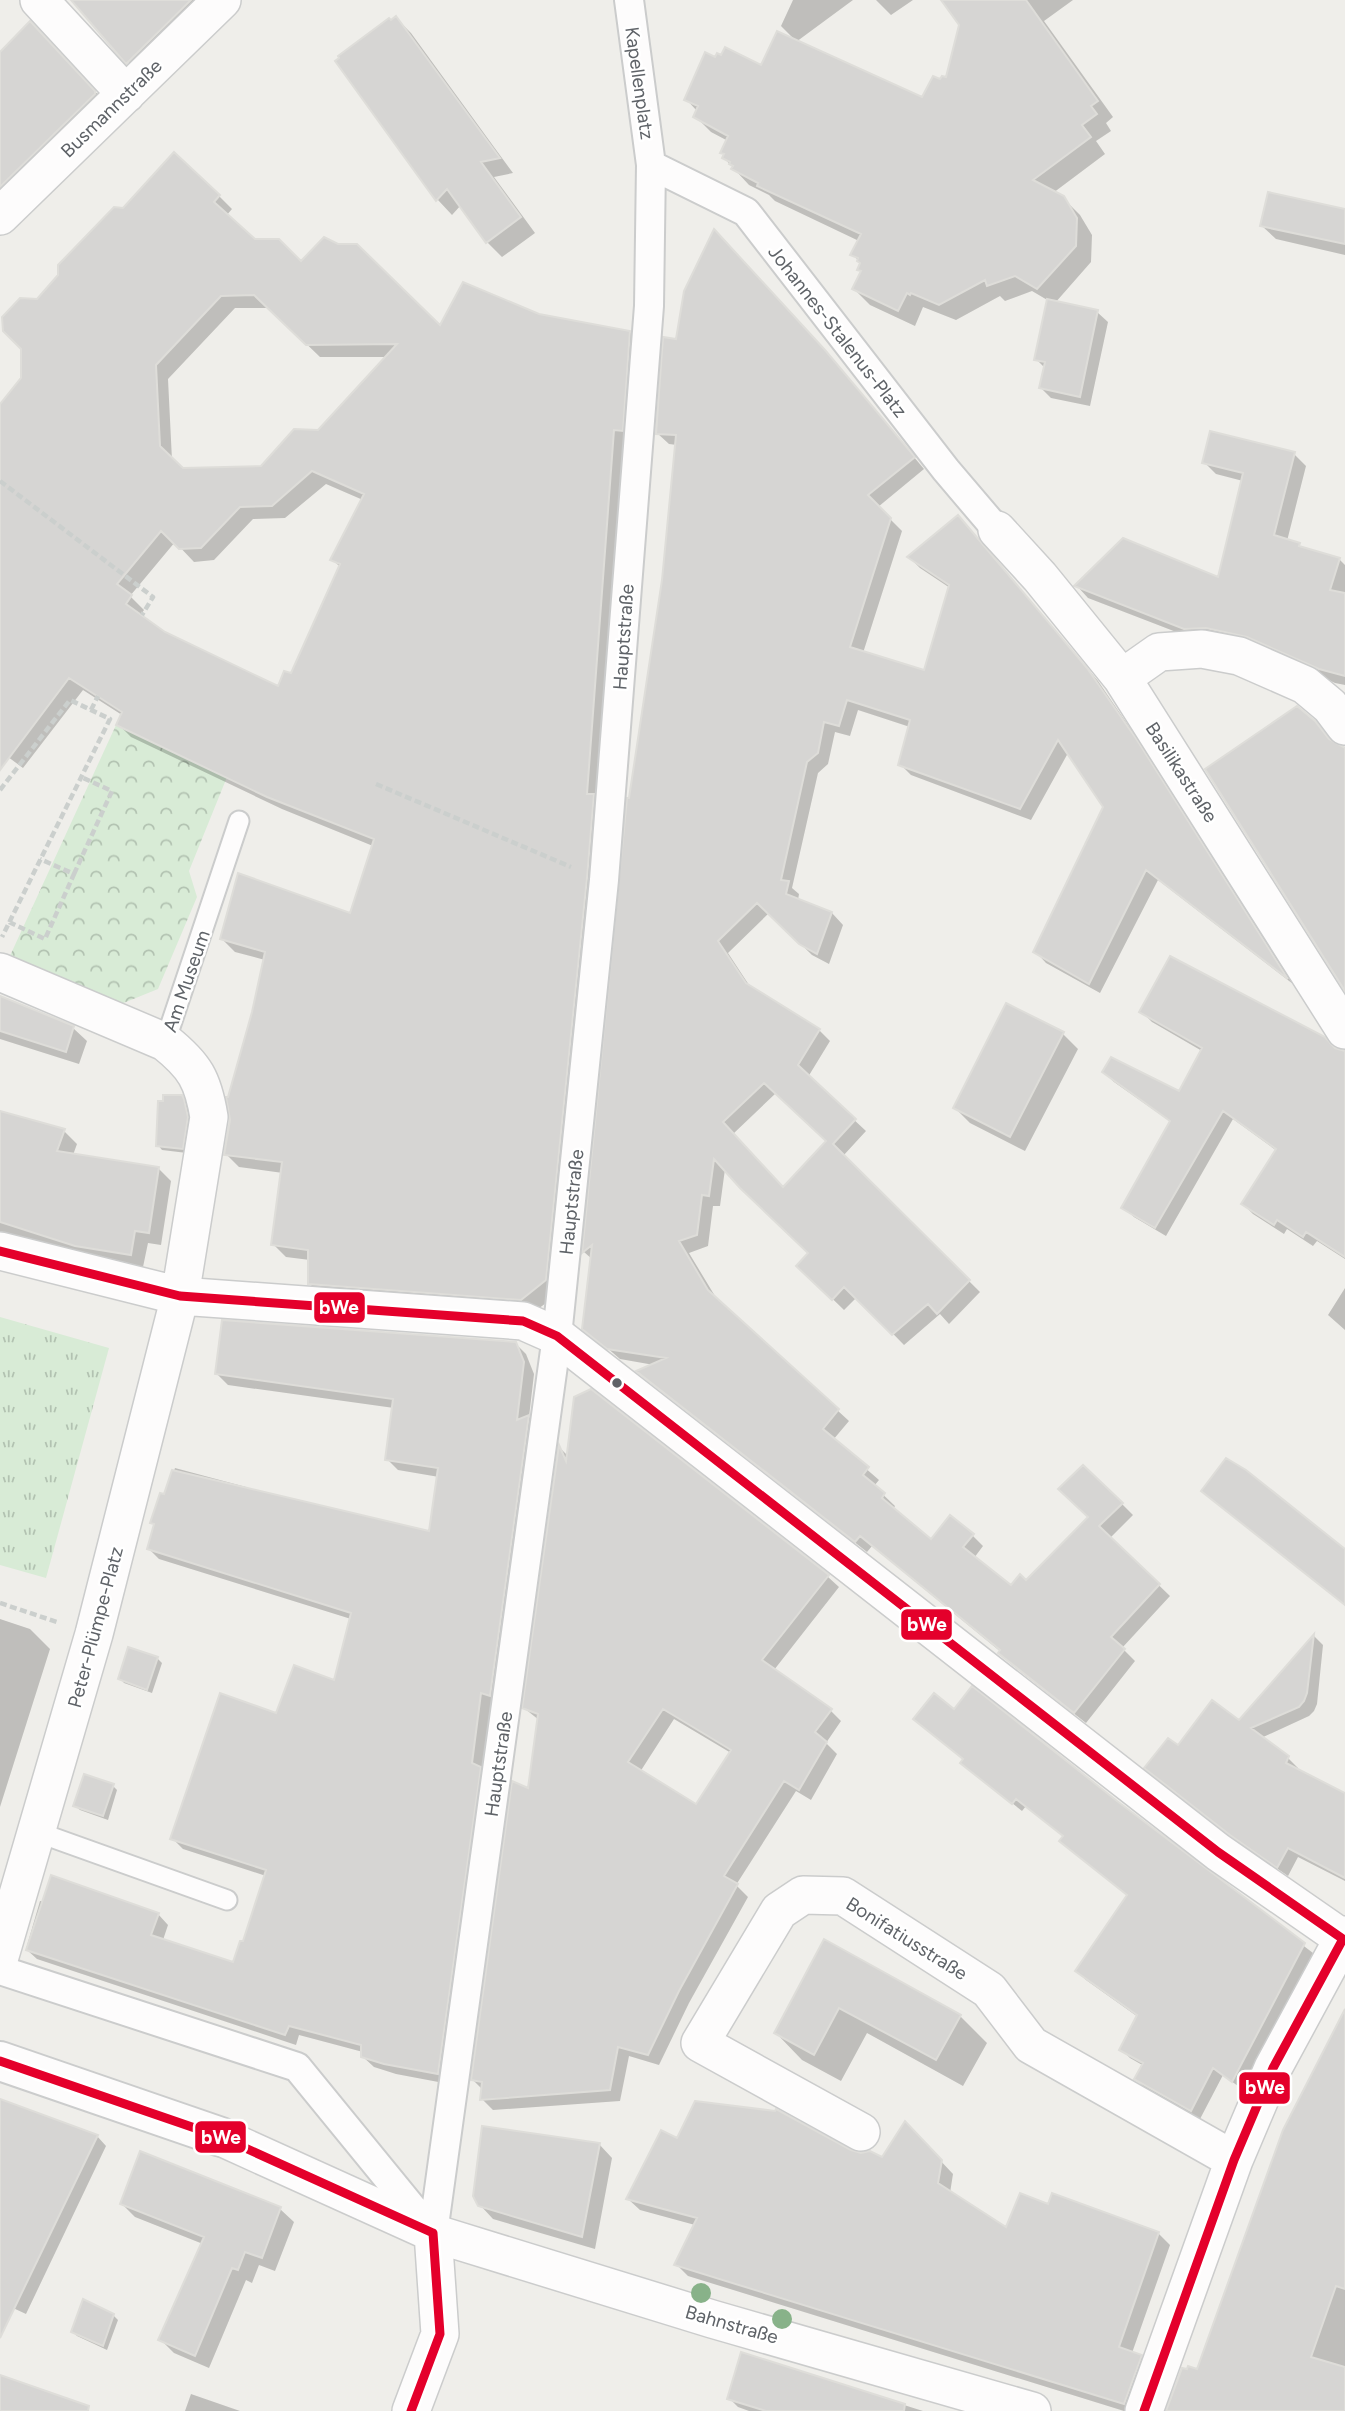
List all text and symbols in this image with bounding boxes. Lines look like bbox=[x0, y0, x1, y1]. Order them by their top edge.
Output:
street label: Kapellenplatz bbox=[620, 25, 659, 141]
street label: Busmannstraße bbox=[56, 54, 167, 162]
street label: Johannes-Stalenus-Platz bbox=[763, 241, 912, 422]
street label: Hauptstraße bbox=[608, 583, 639, 691]
street label: Basilikastraße bbox=[1141, 718, 1223, 827]
street label: Am Museum bbox=[158, 927, 215, 1035]
street label: Hauptstraße bbox=[555, 1148, 588, 1256]
line badge: bWe bbox=[313, 1291, 366, 1324]
text: bWe bbox=[319, 1296, 359, 1319]
unlabelled marker bbox=[610, 1376, 624, 1390]
street label: Peter-Plümpe-Platz bbox=[63, 1544, 128, 1710]
line badge: bWe bbox=[900, 1608, 953, 1641]
text: bWe bbox=[907, 1613, 947, 1636]
street label: Hauptstraße bbox=[480, 1710, 517, 1818]
street label: Bonifatiusstraße bbox=[842, 1892, 972, 1985]
line badge: bWe bbox=[1238, 2071, 1291, 2105]
text: bWe bbox=[1245, 2076, 1285, 2099]
line badge: bWe bbox=[194, 2120, 247, 2154]
text: bWe bbox=[201, 2126, 241, 2149]
street label: Bahnstraße bbox=[683, 2300, 781, 2349]

